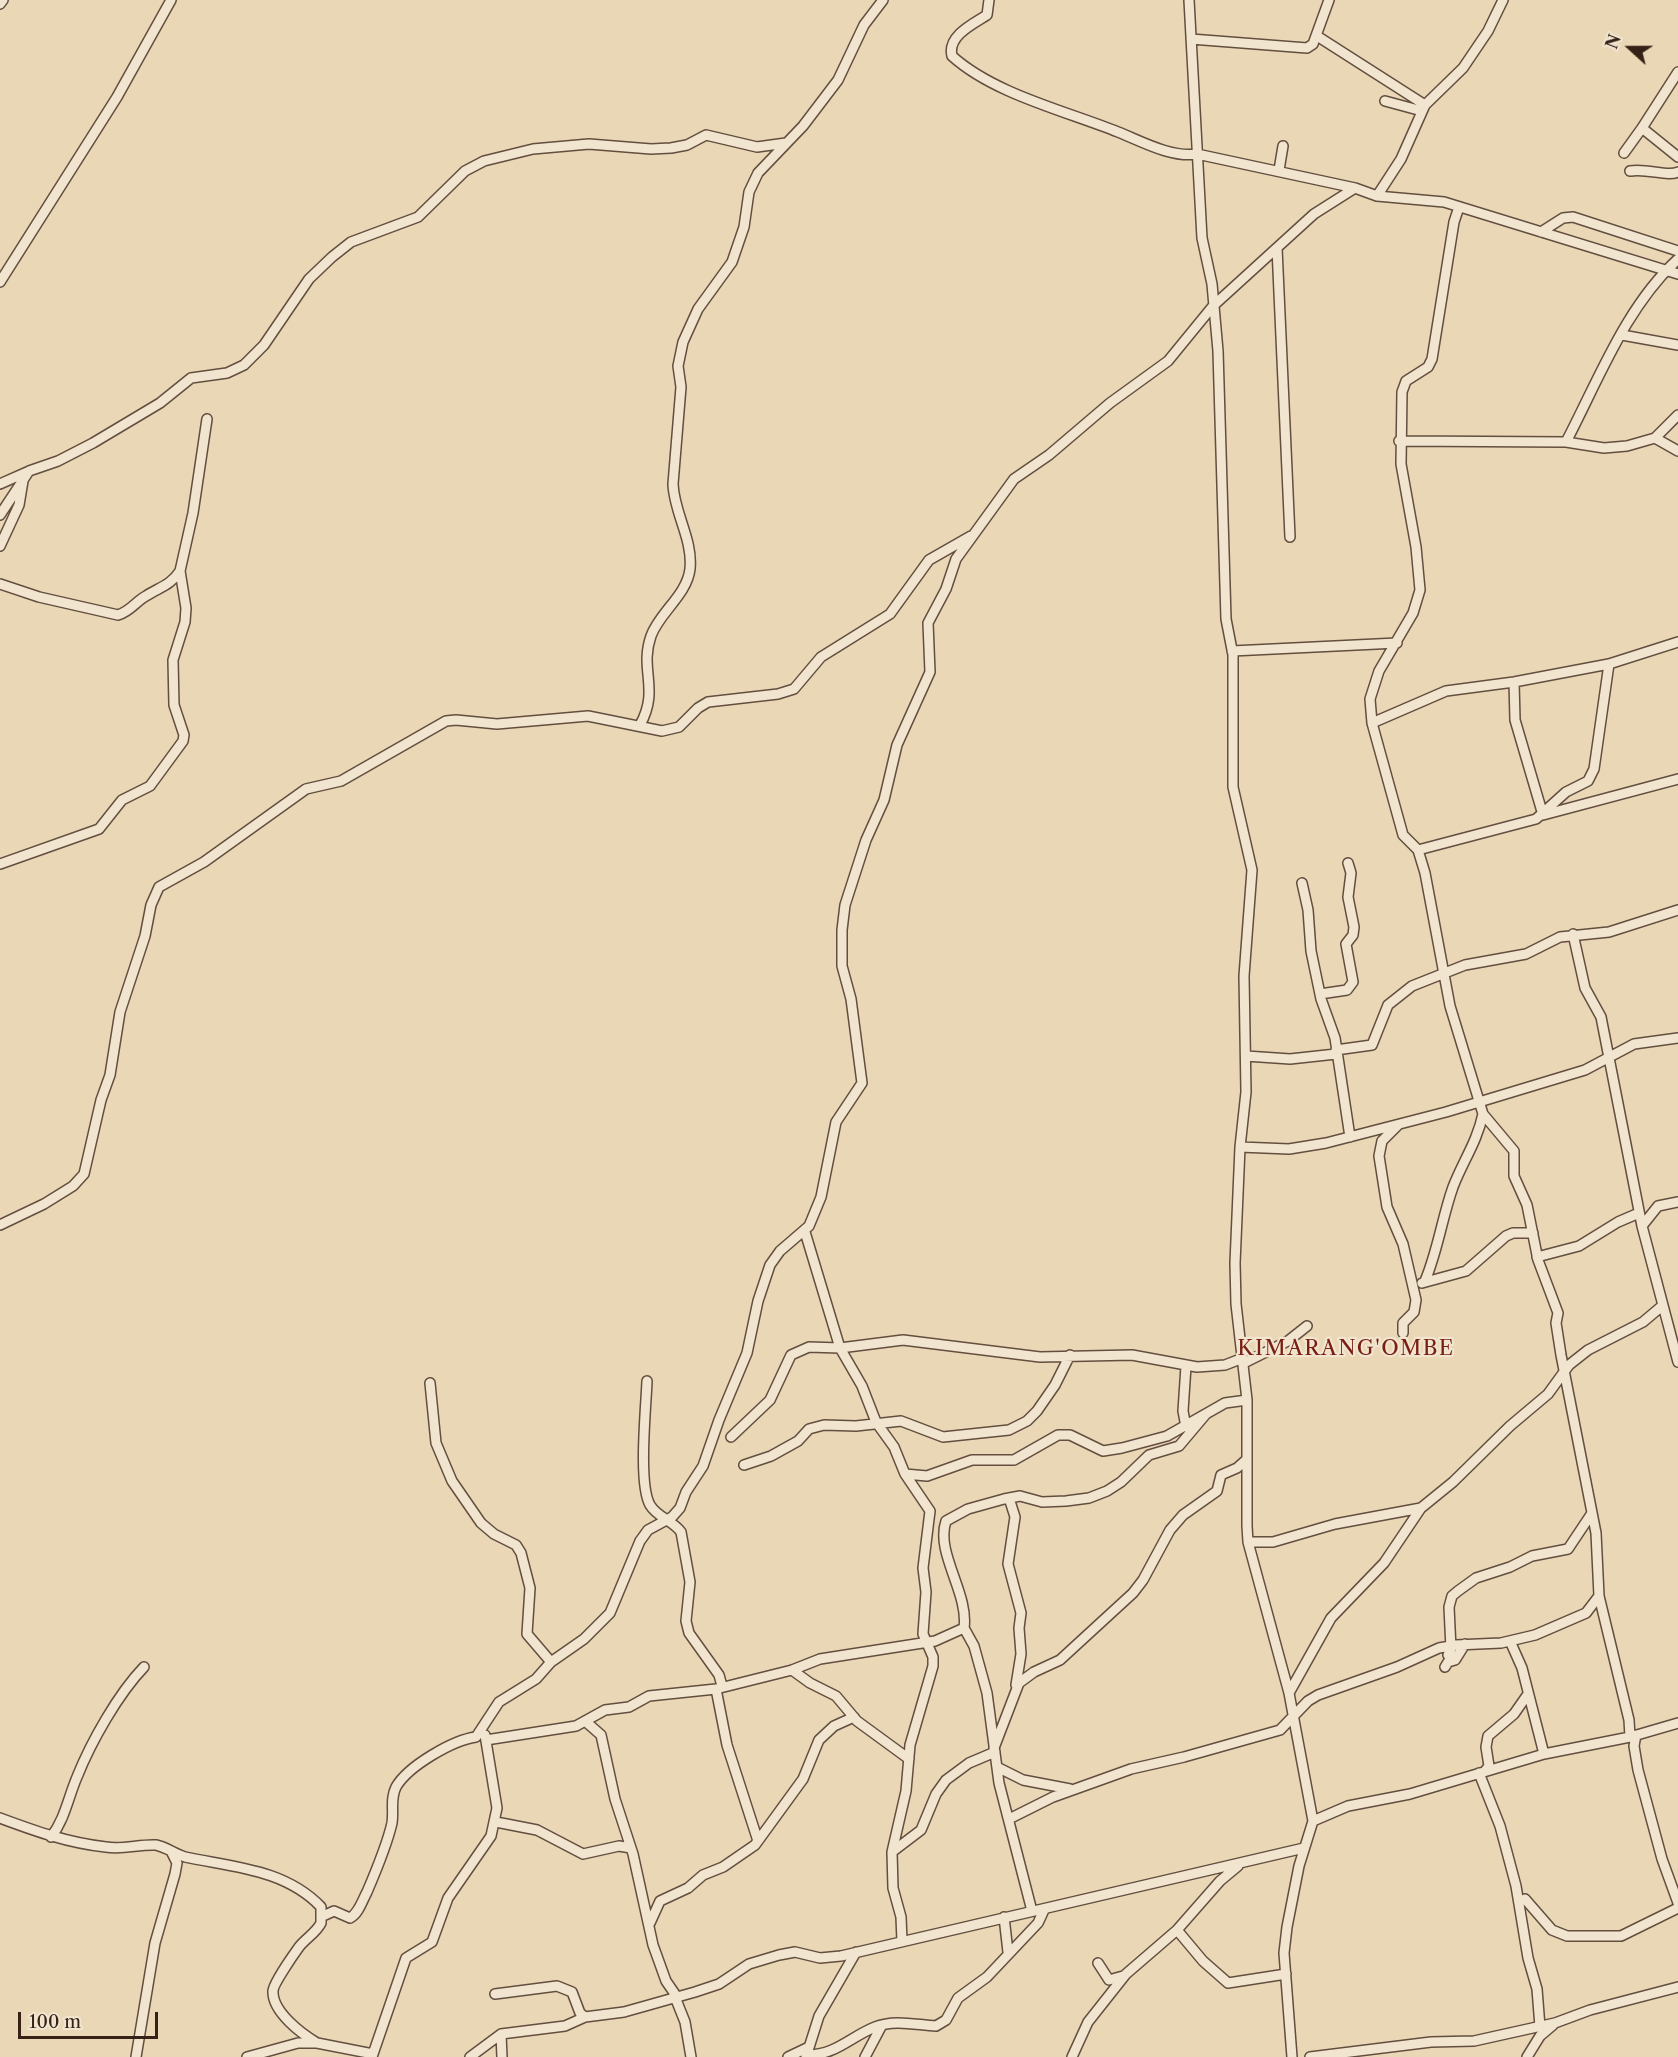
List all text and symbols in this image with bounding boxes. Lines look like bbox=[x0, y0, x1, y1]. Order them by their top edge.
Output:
north arrow bbox=[1600, 18, 1660, 78]
text: N bbox=[1601, 31, 1625, 52]
district label: KIMARANG'OMBE bbox=[1237, 1336, 1455, 1362]
scale bar bbox=[21, 2000, 160, 2038]
text: 100 m bbox=[29, 2011, 81, 2033]

